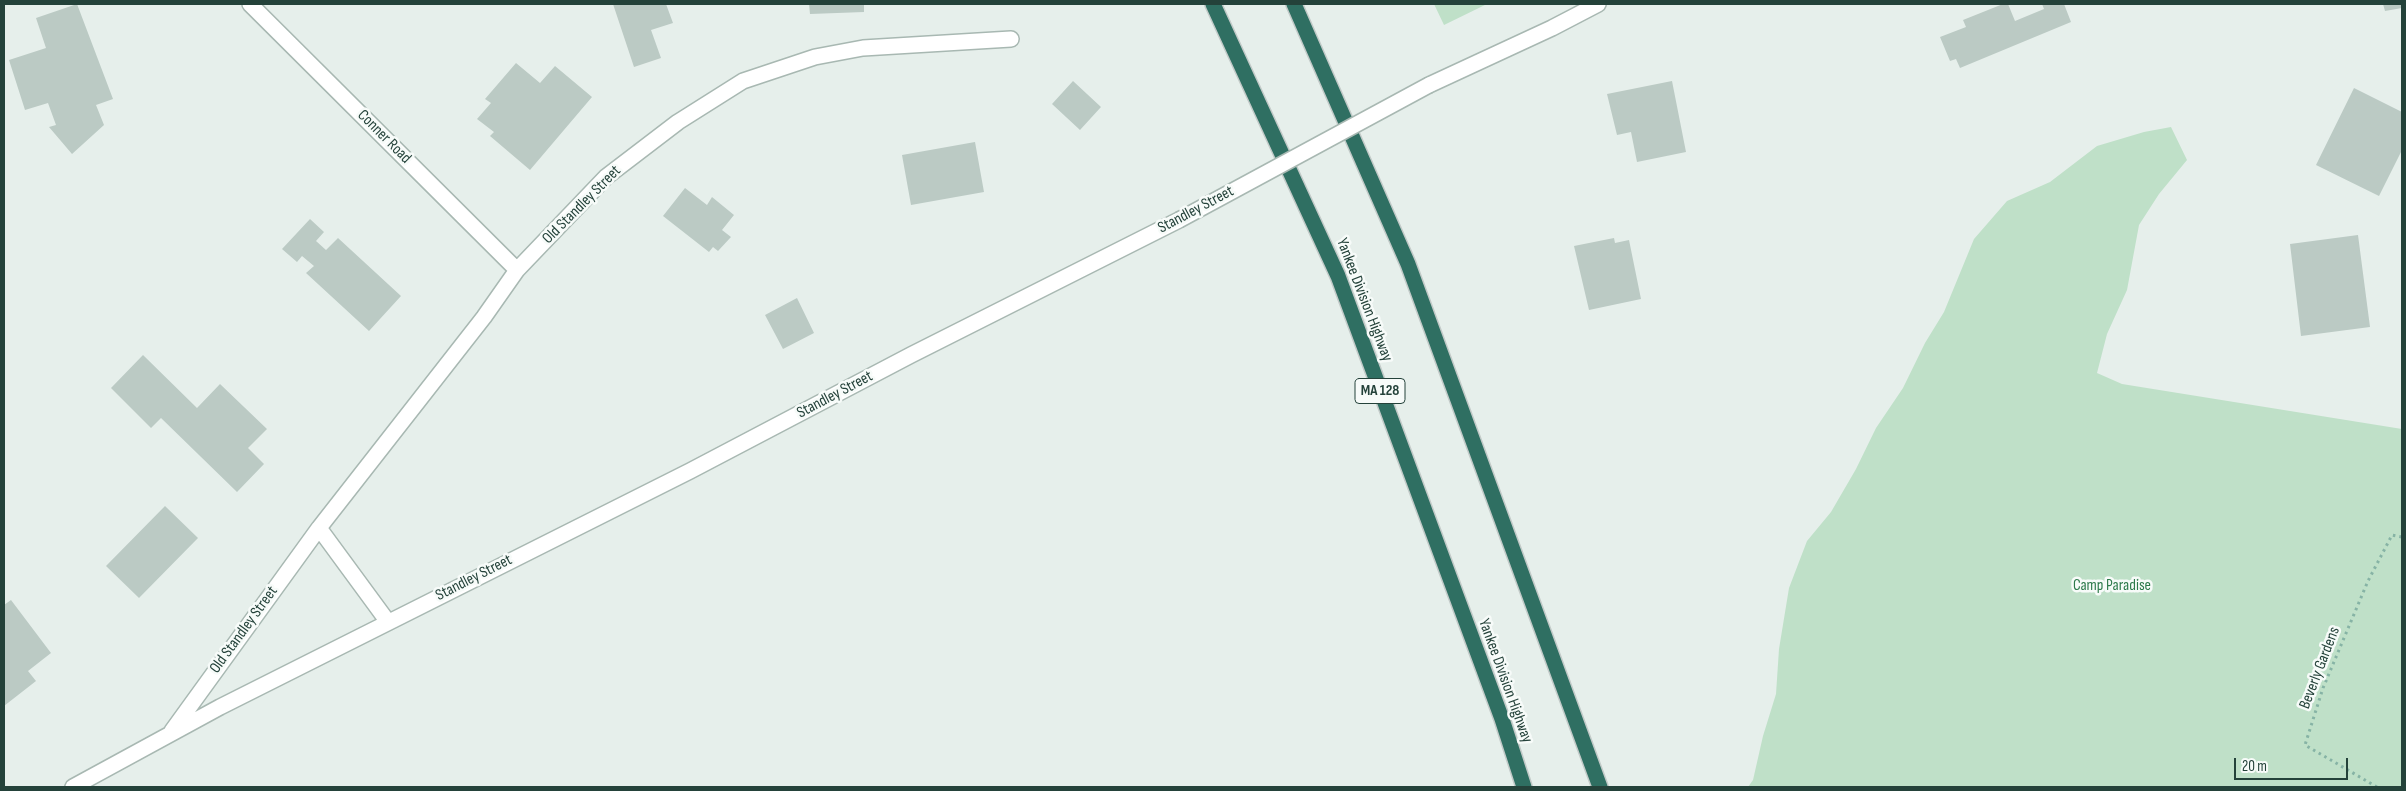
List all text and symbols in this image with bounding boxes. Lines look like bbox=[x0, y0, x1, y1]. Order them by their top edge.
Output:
street label: Conner Road bbox=[353, 106, 415, 168]
street label: Old Standley Street bbox=[539, 162, 625, 248]
street label: Standley Street bbox=[1155, 182, 1237, 238]
street label: Yankee Division Highway bbox=[1332, 236, 1396, 364]
street label: Standley Street bbox=[794, 367, 876, 423]
road number: MA 128 bbox=[1355, 378, 1405, 404]
street label: Standley Street bbox=[433, 551, 515, 605]
park label: Camp Paradise bbox=[2073, 576, 2151, 596]
street label: Old Standley Street bbox=[206, 583, 282, 677]
street label: Yankee Division Highway bbox=[1474, 616, 1536, 746]
street label: Beverly Gardens bbox=[2296, 624, 2344, 712]
scale bar bbox=[2236, 748, 2350, 780]
text: 20 m bbox=[2242, 757, 2267, 776]

